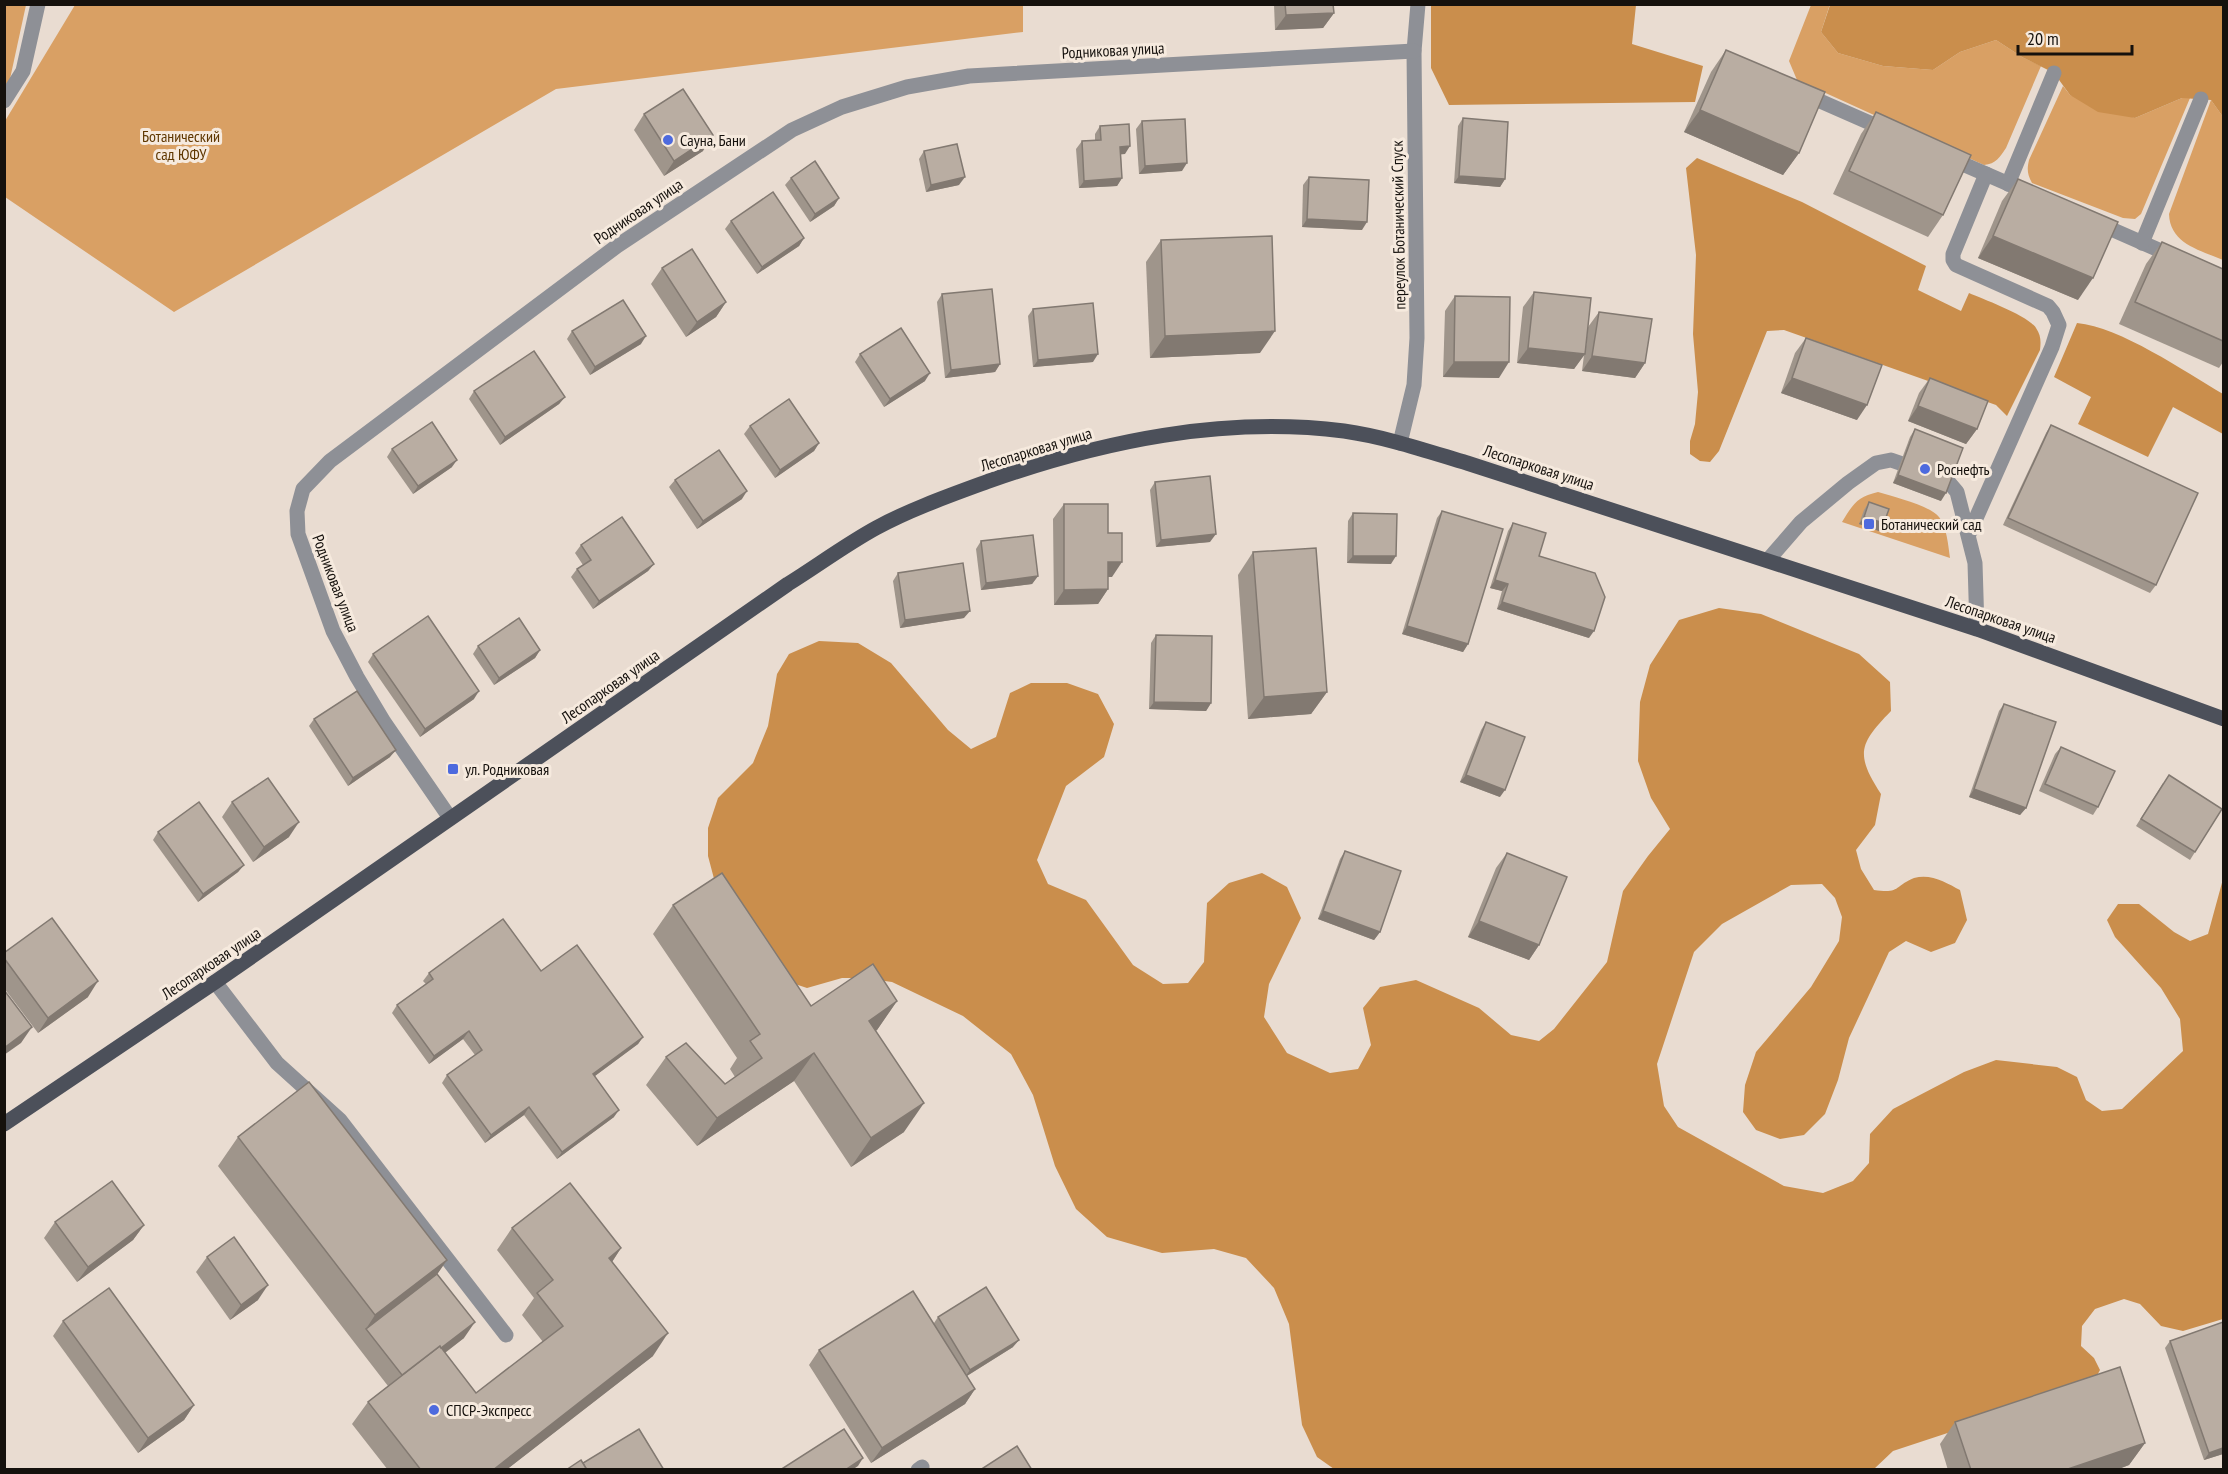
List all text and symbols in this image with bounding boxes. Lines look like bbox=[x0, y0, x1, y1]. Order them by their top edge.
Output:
scale bar bbox=[2018, 18, 2132, 56]
text: 20 m bbox=[2027, 27, 2059, 50]
street label: Родниковая улица bbox=[1061, 37, 1165, 63]
park label: Ботанический сад ЮФУ bbox=[142, 126, 220, 164]
place label: Сауна, Бани bbox=[680, 130, 746, 150]
marker: Сауна, Бани bbox=[661, 133, 675, 147]
street label: переулок Ботанический Спуск bbox=[1387, 139, 1409, 310]
street label: Родниковая улица bbox=[590, 174, 686, 248]
street label: Лесопарковая улица bbox=[977, 423, 1094, 476]
street label: Лесопарковая улица bbox=[1480, 439, 1597, 494]
place label: Роснефть bbox=[1937, 459, 1990, 479]
marker: Роснефть bbox=[1918, 462, 1932, 476]
place label: Ботанический сад bbox=[1881, 514, 1982, 534]
marker: Ботанический сад bbox=[1862, 517, 1876, 531]
street label: Родниковая улица bbox=[308, 531, 364, 635]
street label: Лесопарковая улица bbox=[1942, 590, 2059, 647]
street label: Лесопарковая улица bbox=[556, 645, 663, 728]
place label: ул. Родниковая bbox=[465, 759, 549, 779]
marker: ул. Родниковая bbox=[446, 762, 460, 776]
street label: Лесопарковая улица bbox=[157, 922, 264, 1004]
place label: СПСР-Экспресс bbox=[446, 1400, 532, 1420]
marker: СПСР-Экспресс bbox=[427, 1403, 441, 1417]

